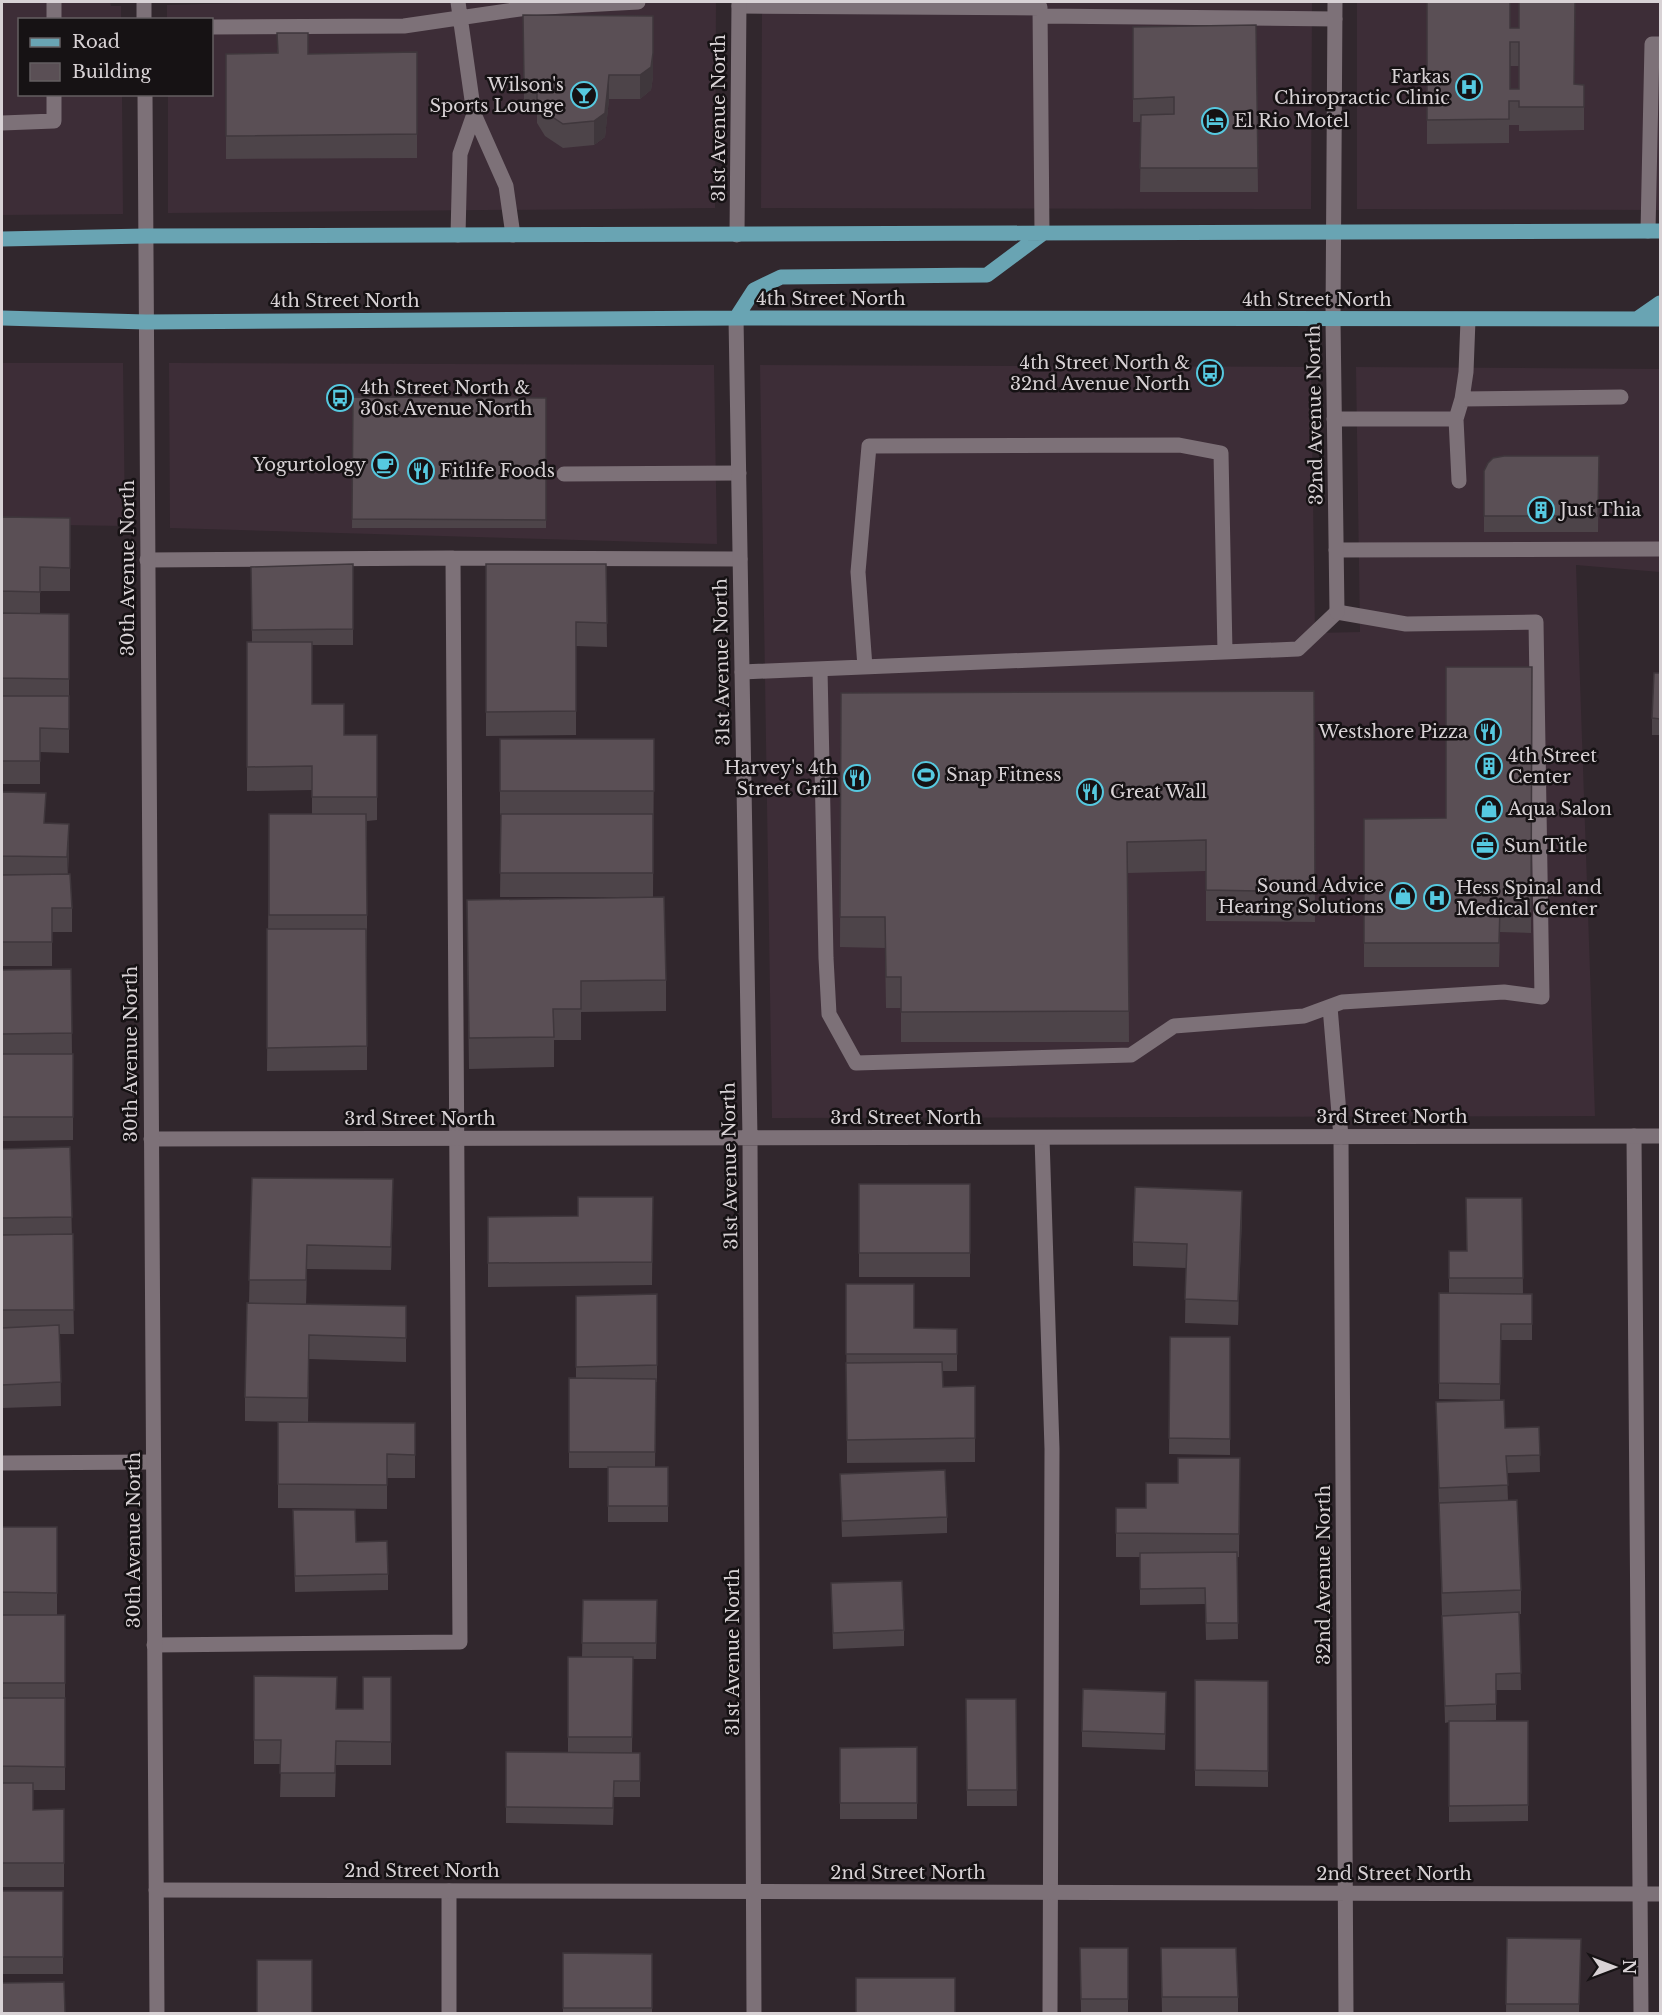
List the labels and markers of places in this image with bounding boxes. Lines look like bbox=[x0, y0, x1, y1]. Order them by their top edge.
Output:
place label: Farkas Chiropractic Clinic bbox=[1274, 66, 1450, 109]
hospital icon: Farkas Chiropractic Clinic bbox=[1454, 72, 1484, 102]
place label: Wilson's Sports Lounge bbox=[429, 74, 564, 117]
bar icon: Wilson's Sports Lounge bbox=[569, 80, 599, 110]
hotel icon: El Rio Motel bbox=[1200, 106, 1230, 136]
place label: El Rio Motel bbox=[1234, 110, 1349, 132]
place label: 4th Street North & 32nd Avenue North bbox=[1010, 352, 1190, 395]
bus stop icon: 4th Street North & 32nd Avenue North bbox=[1195, 358, 1225, 388]
place label: 4th Street North & 30st Avenue North bbox=[360, 377, 532, 420]
bus stop icon: 4th Street North & 30st Avenue North bbox=[325, 383, 355, 413]
cafe icon: Yogurtology bbox=[370, 450, 400, 480]
place label: Yogurtology bbox=[252, 454, 366, 476]
restaurant icon: Fitlife Foods bbox=[406, 456, 436, 486]
place label: Fitlife Foods bbox=[440, 460, 555, 482]
building icon: Just Thia bbox=[1526, 495, 1556, 525]
place label: Just Thia bbox=[1558, 499, 1641, 521]
restaurant icon: Westshore Pizza bbox=[1473, 717, 1503, 747]
place label: Westshore Pizza bbox=[1317, 721, 1468, 743]
place label: 4th Street Center bbox=[1508, 745, 1597, 788]
building icon: 4th Street Center bbox=[1474, 751, 1504, 781]
place label: Harvey's 4th Street Grill bbox=[724, 757, 838, 800]
sports icon: Snap Fitness bbox=[911, 760, 941, 790]
restaurant icon: Harvey's 4th Street Grill bbox=[842, 763, 872, 793]
place label: Snap Fitness bbox=[946, 764, 1061, 786]
restaurant icon: Great Wall bbox=[1075, 777, 1105, 807]
place label: Great Wall bbox=[1110, 781, 1207, 803]
shop icon: Aqua Salon bbox=[1474, 794, 1504, 824]
place label: Aqua Salon bbox=[1507, 798, 1612, 820]
office icon: Sun Title bbox=[1470, 831, 1500, 861]
place label: Sun Title bbox=[1504, 835, 1588, 857]
place label: Sound Advice Hearing Solutions bbox=[1218, 875, 1384, 918]
place label: Hess Spinal and Medical Center bbox=[1456, 877, 1602, 920]
shop icon: Sound Advice Hearing Solutions bbox=[1388, 881, 1418, 911]
hospital icon: Hess Spinal and Medical Center bbox=[1422, 883, 1452, 913]

